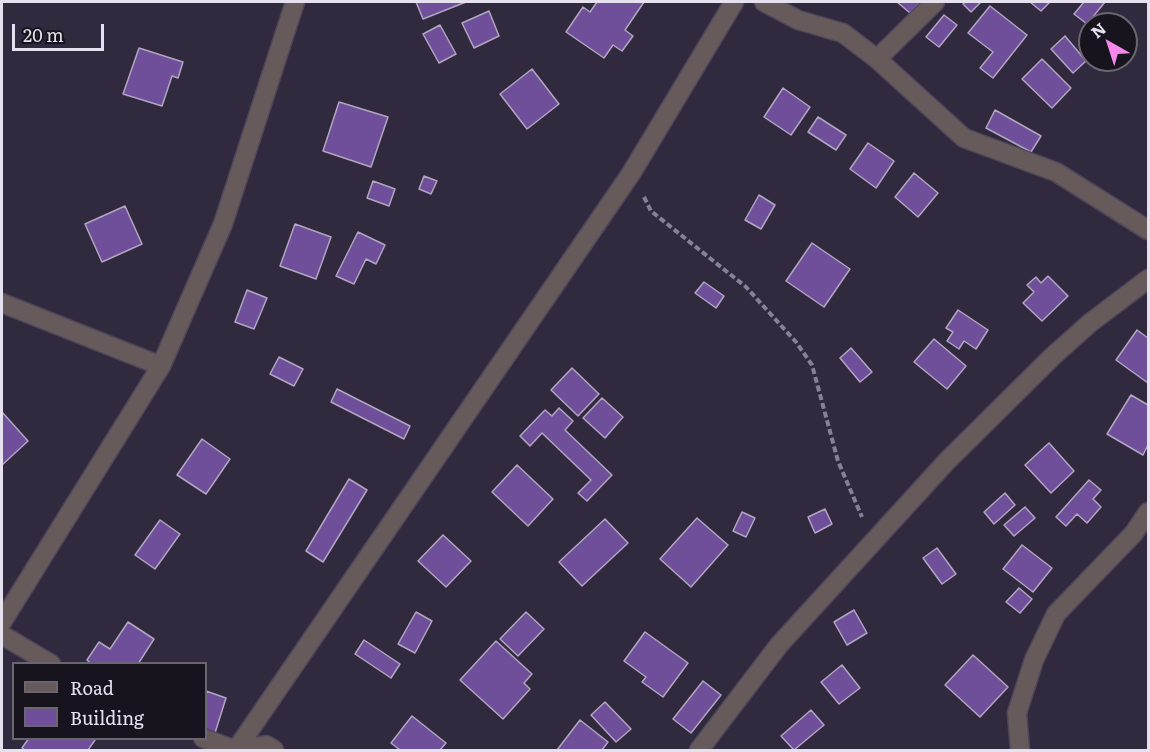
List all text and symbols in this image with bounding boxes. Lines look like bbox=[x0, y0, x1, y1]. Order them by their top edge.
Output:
scale bar bbox=[15, 12, 106, 50]
north arrow bbox=[1078, 12, 1138, 72]
text: N bbox=[1085, 16, 1111, 43]
text: 20 m bbox=[23, 21, 64, 48]
legend bbox=[12, 662, 207, 740]
text: Road bbox=[70, 674, 114, 701]
text: Building bbox=[70, 704, 144, 731]

